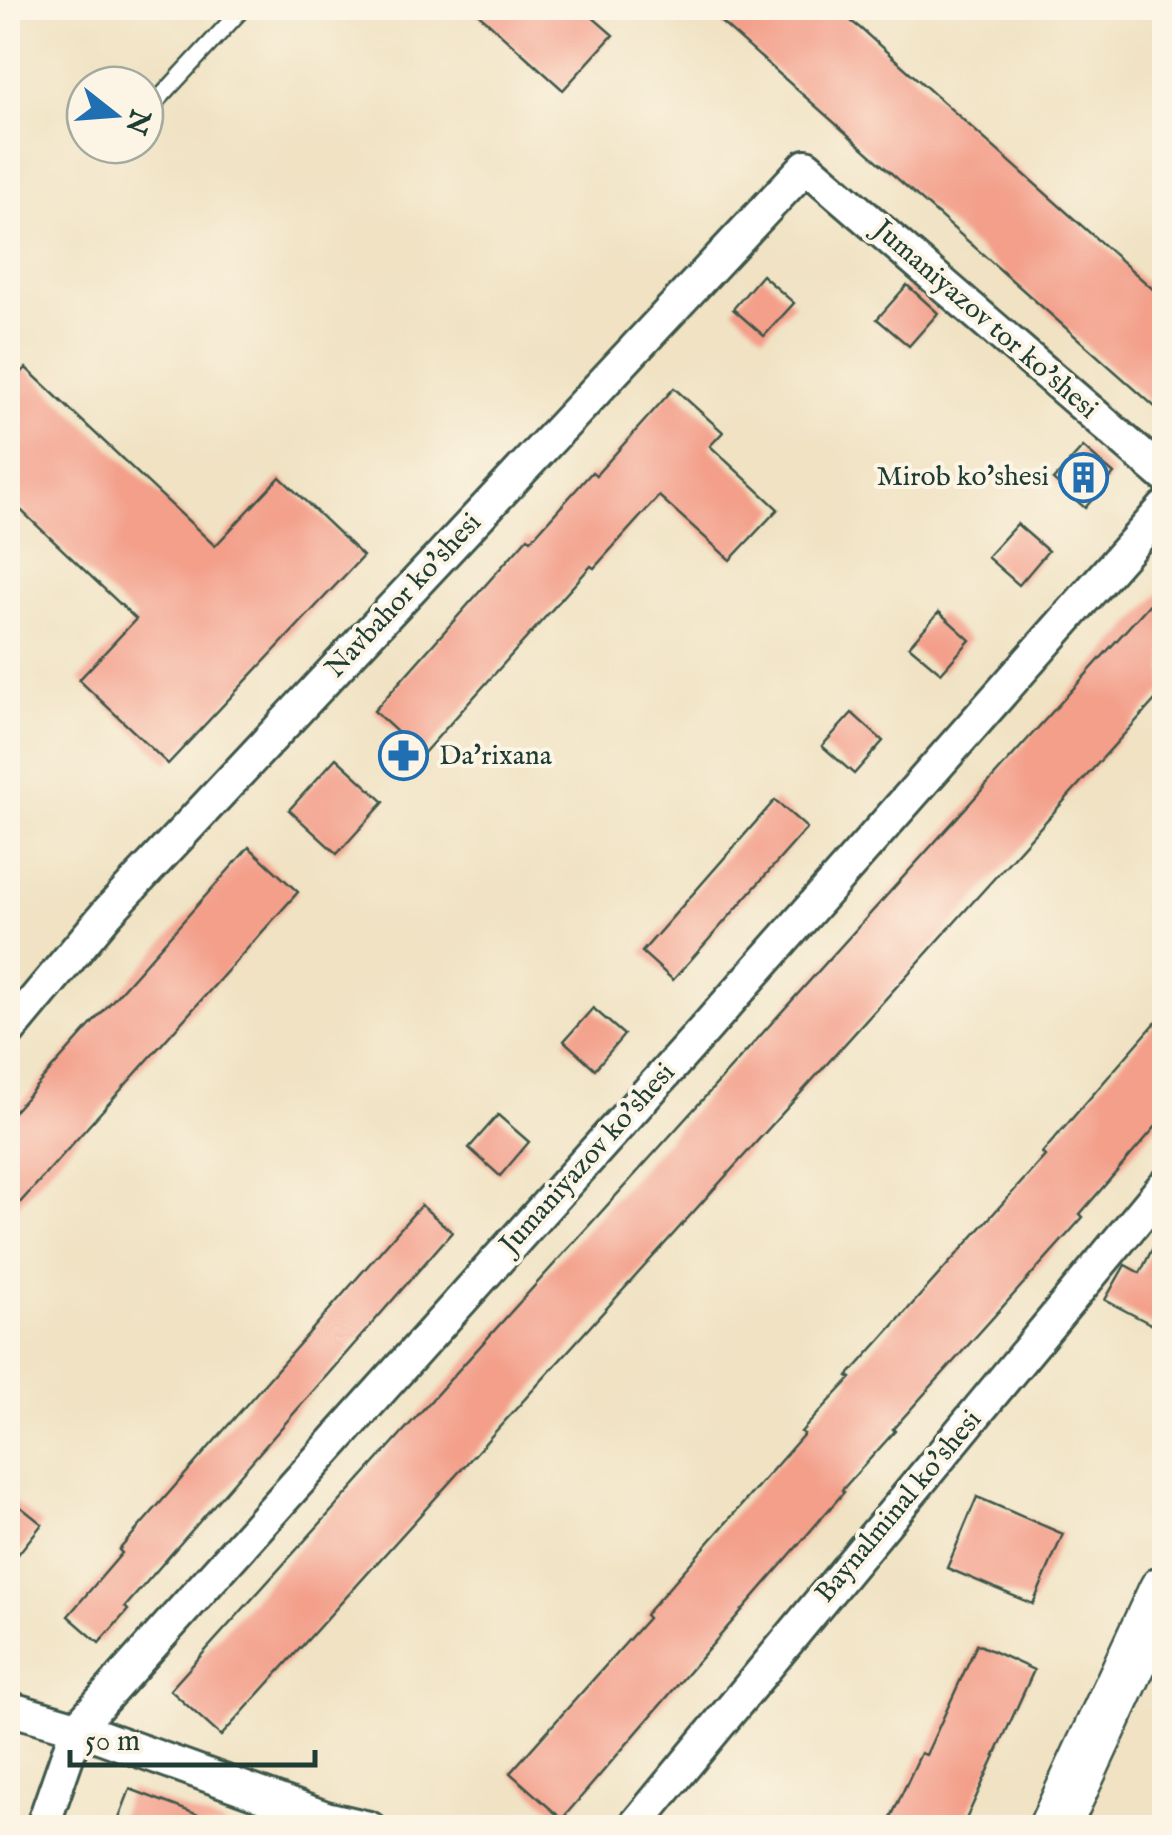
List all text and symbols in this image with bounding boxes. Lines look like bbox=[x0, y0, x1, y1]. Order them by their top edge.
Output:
north arrow bbox=[65, 65, 165, 165]
text: N bbox=[116, 104, 157, 138]
street label: Jumaniyazov tor ko'shesi bbox=[863, 211, 1105, 427]
building icon: Mirob ko'shesi bbox=[1058, 451, 1110, 503]
place label: Mirob ko'shesi bbox=[877, 460, 1049, 495]
street label: Navbahor ko'shesi bbox=[319, 506, 489, 686]
pharmacy icon: Da'rixana bbox=[378, 730, 430, 782]
place label: Da'rixana bbox=[439, 739, 553, 774]
street label: Jumaniyazov ko'shesi bbox=[491, 1056, 683, 1264]
street label: Baynalminal ko'shesi bbox=[808, 1403, 990, 1611]
scale bar bbox=[70, 1705, 315, 1767]
text: 50 m bbox=[85, 1723, 140, 1761]

